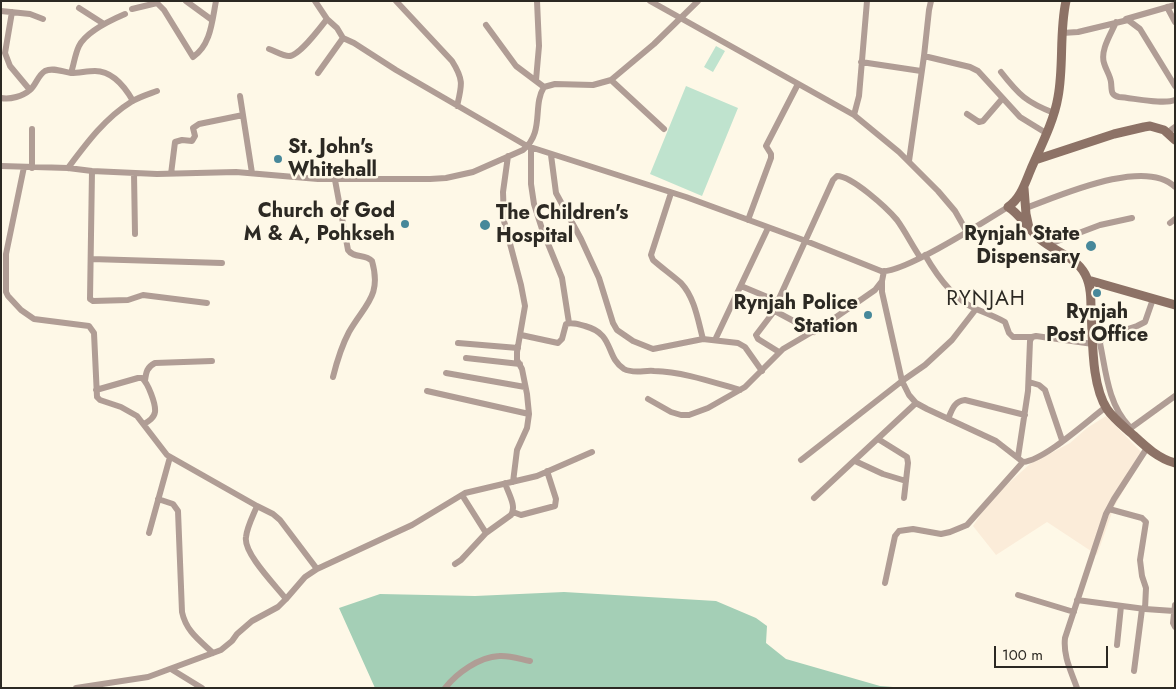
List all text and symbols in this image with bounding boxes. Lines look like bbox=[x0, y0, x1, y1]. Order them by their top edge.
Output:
place label: St. John's Whitehall bbox=[288, 136, 377, 183]
marker: St. John's Whitehall bbox=[272, 153, 284, 165]
place label: Church of God M & A, Pohkseh bbox=[244, 200, 395, 247]
place label: The Children's Hospital bbox=[496, 202, 628, 249]
marker: Church of God M & A, Pohkseh bbox=[399, 218, 411, 230]
marker: The Children's Hospital bbox=[478, 218, 492, 232]
place label: Rynjah State Dispensary bbox=[964, 223, 1080, 270]
marker: Rynjah State Dispensary bbox=[1084, 239, 1098, 253]
district label: RYNJAH bbox=[945, 287, 1027, 313]
marker: Rynjah Post Office bbox=[1091, 287, 1103, 299]
place label: Rynjah Police Station bbox=[734, 292, 858, 339]
place label: Rynjah Post Office bbox=[1046, 301, 1148, 348]
marker: Rynjah Police Station bbox=[862, 309, 874, 321]
scale bar bbox=[996, 636, 1110, 668]
text: 100 m bbox=[1002, 644, 1043, 666]

